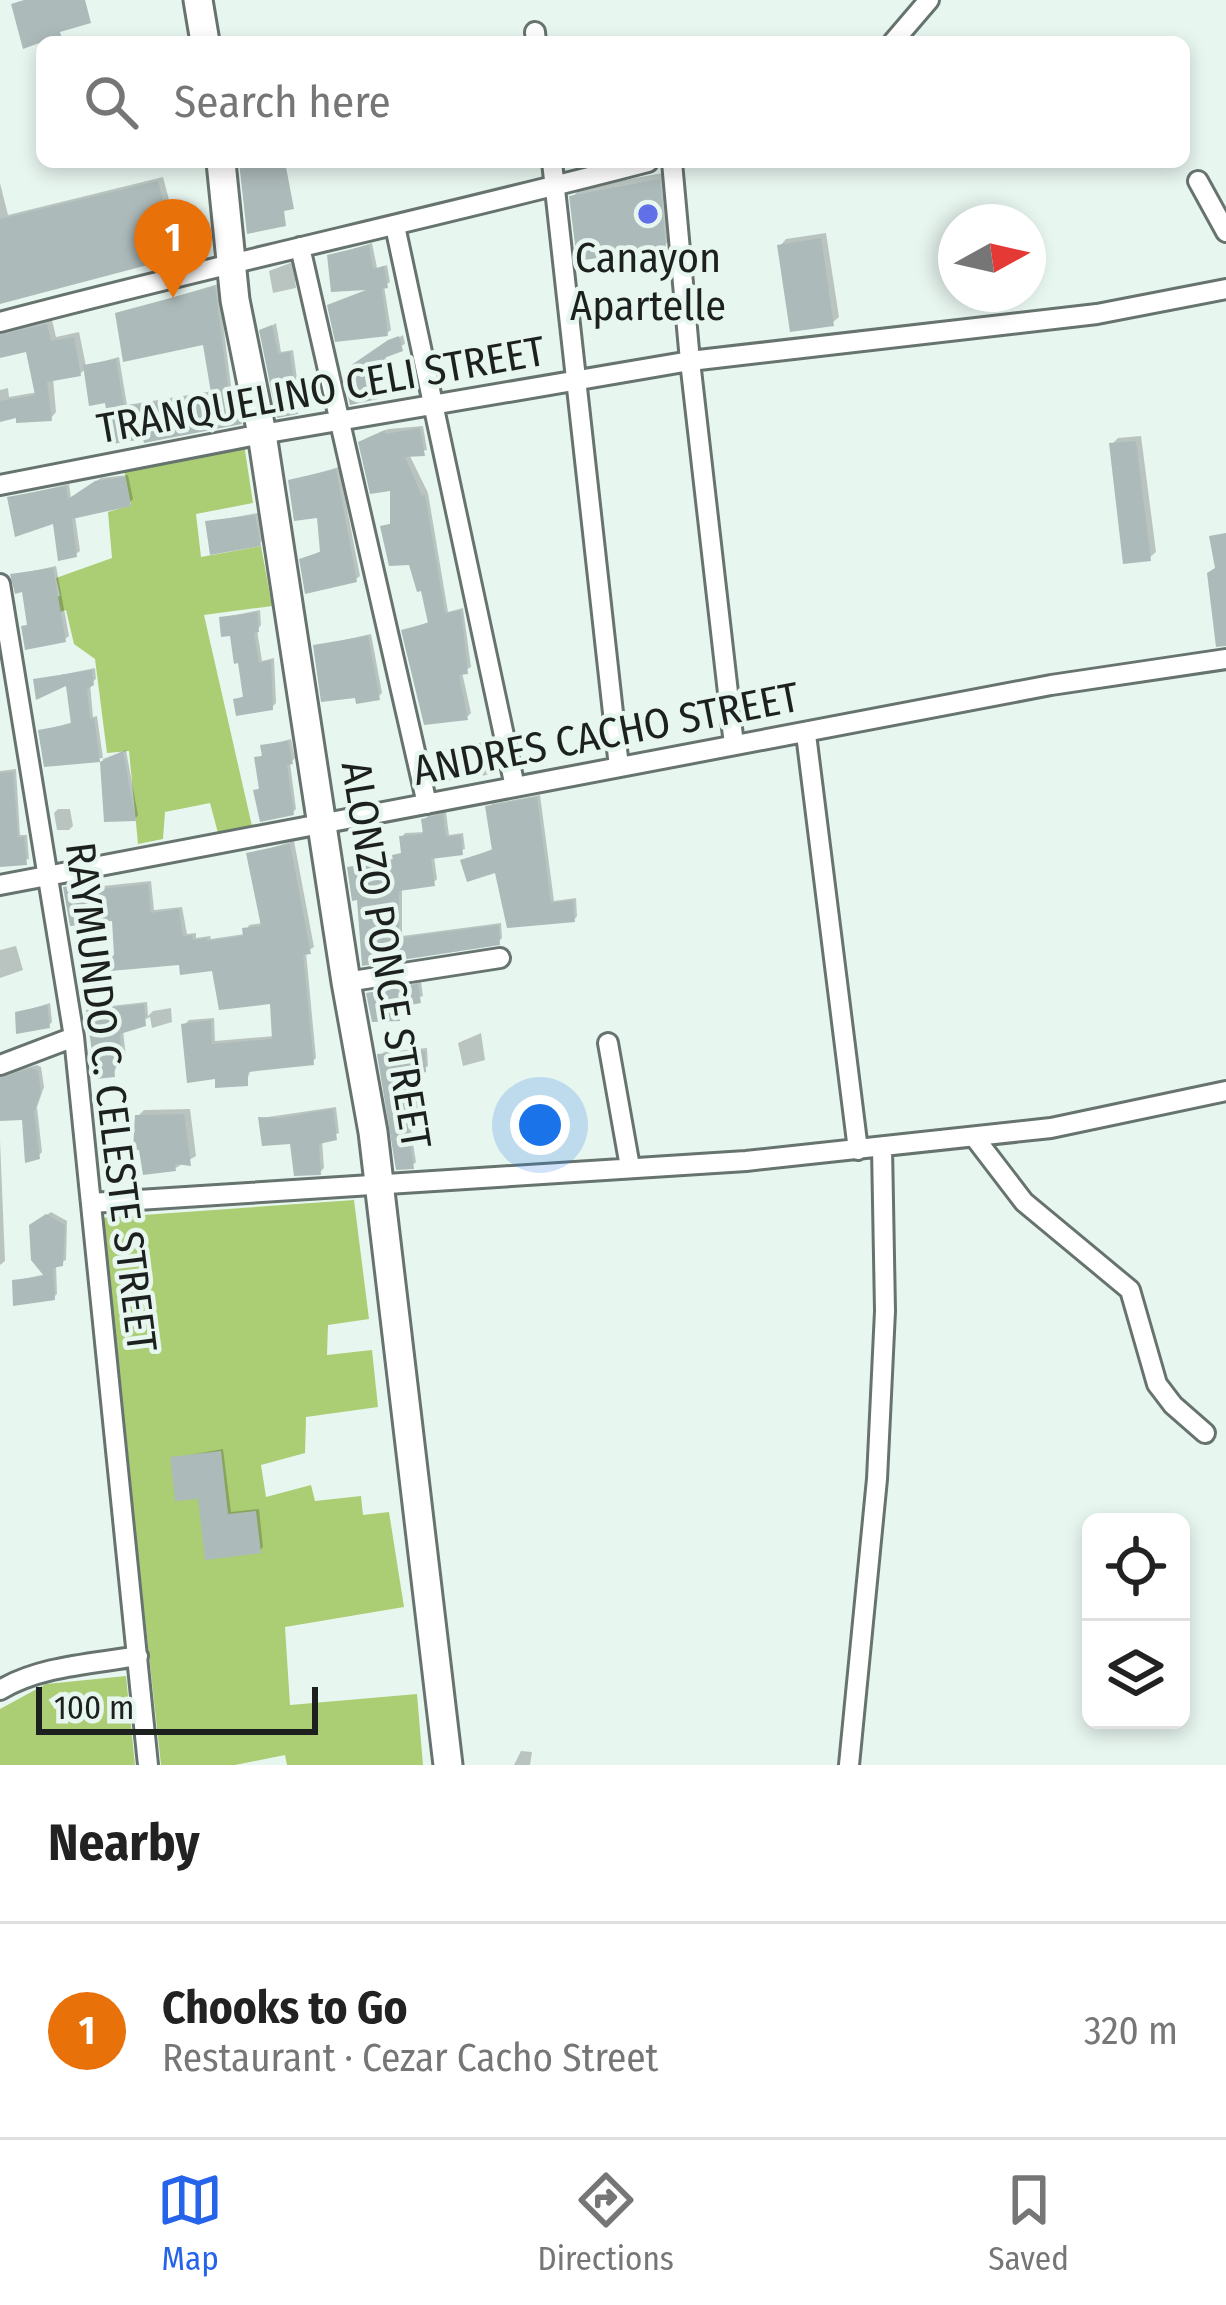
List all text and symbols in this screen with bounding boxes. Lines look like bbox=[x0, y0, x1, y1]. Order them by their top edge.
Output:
search box bbox=[36, 36, 1190, 168]
icon: search bbox=[78, 69, 144, 135]
text: Search here bbox=[174, 75, 391, 129]
pin: 1 bbox=[134, 199, 212, 298]
marker: Canayon Apartelle bbox=[635, 201, 661, 227]
north arrow bbox=[938, 204, 1046, 312]
place label: Canayon Apartelle bbox=[570, 233, 726, 331]
street label: TRANQUELINO CELI STREET bbox=[93, 326, 549, 454]
street label: ANDRES CACHO STREET bbox=[409, 672, 804, 796]
street label: ALONZO PONCE STREET bbox=[331, 758, 441, 1153]
street label: RAYMUNDO C. CELESTE STREET bbox=[55, 839, 167, 1355]
your location bbox=[510, 1095, 570, 1155]
map controls bbox=[1082, 1513, 1190, 1729]
button: locate bbox=[1082, 1513, 1190, 1621]
button: layers bbox=[1082, 1621, 1190, 1729]
scale bar bbox=[36, 1681, 318, 1734]
text: 100 m bbox=[54, 1688, 134, 1728]
text: Nearby bbox=[48, 1812, 200, 1874]
text: Chooks to Go bbox=[162, 1981, 408, 2035]
text: 1 bbox=[79, 2008, 95, 2054]
text: 320 m bbox=[1084, 2008, 1178, 2054]
text: Restaurant · Cezar Cacho Street bbox=[162, 2035, 658, 2081]
tab: Map bbox=[157, 2167, 223, 2279]
tab: Directions bbox=[537, 2167, 674, 2279]
tab: Saved bbox=[988, 2167, 1069, 2279]

